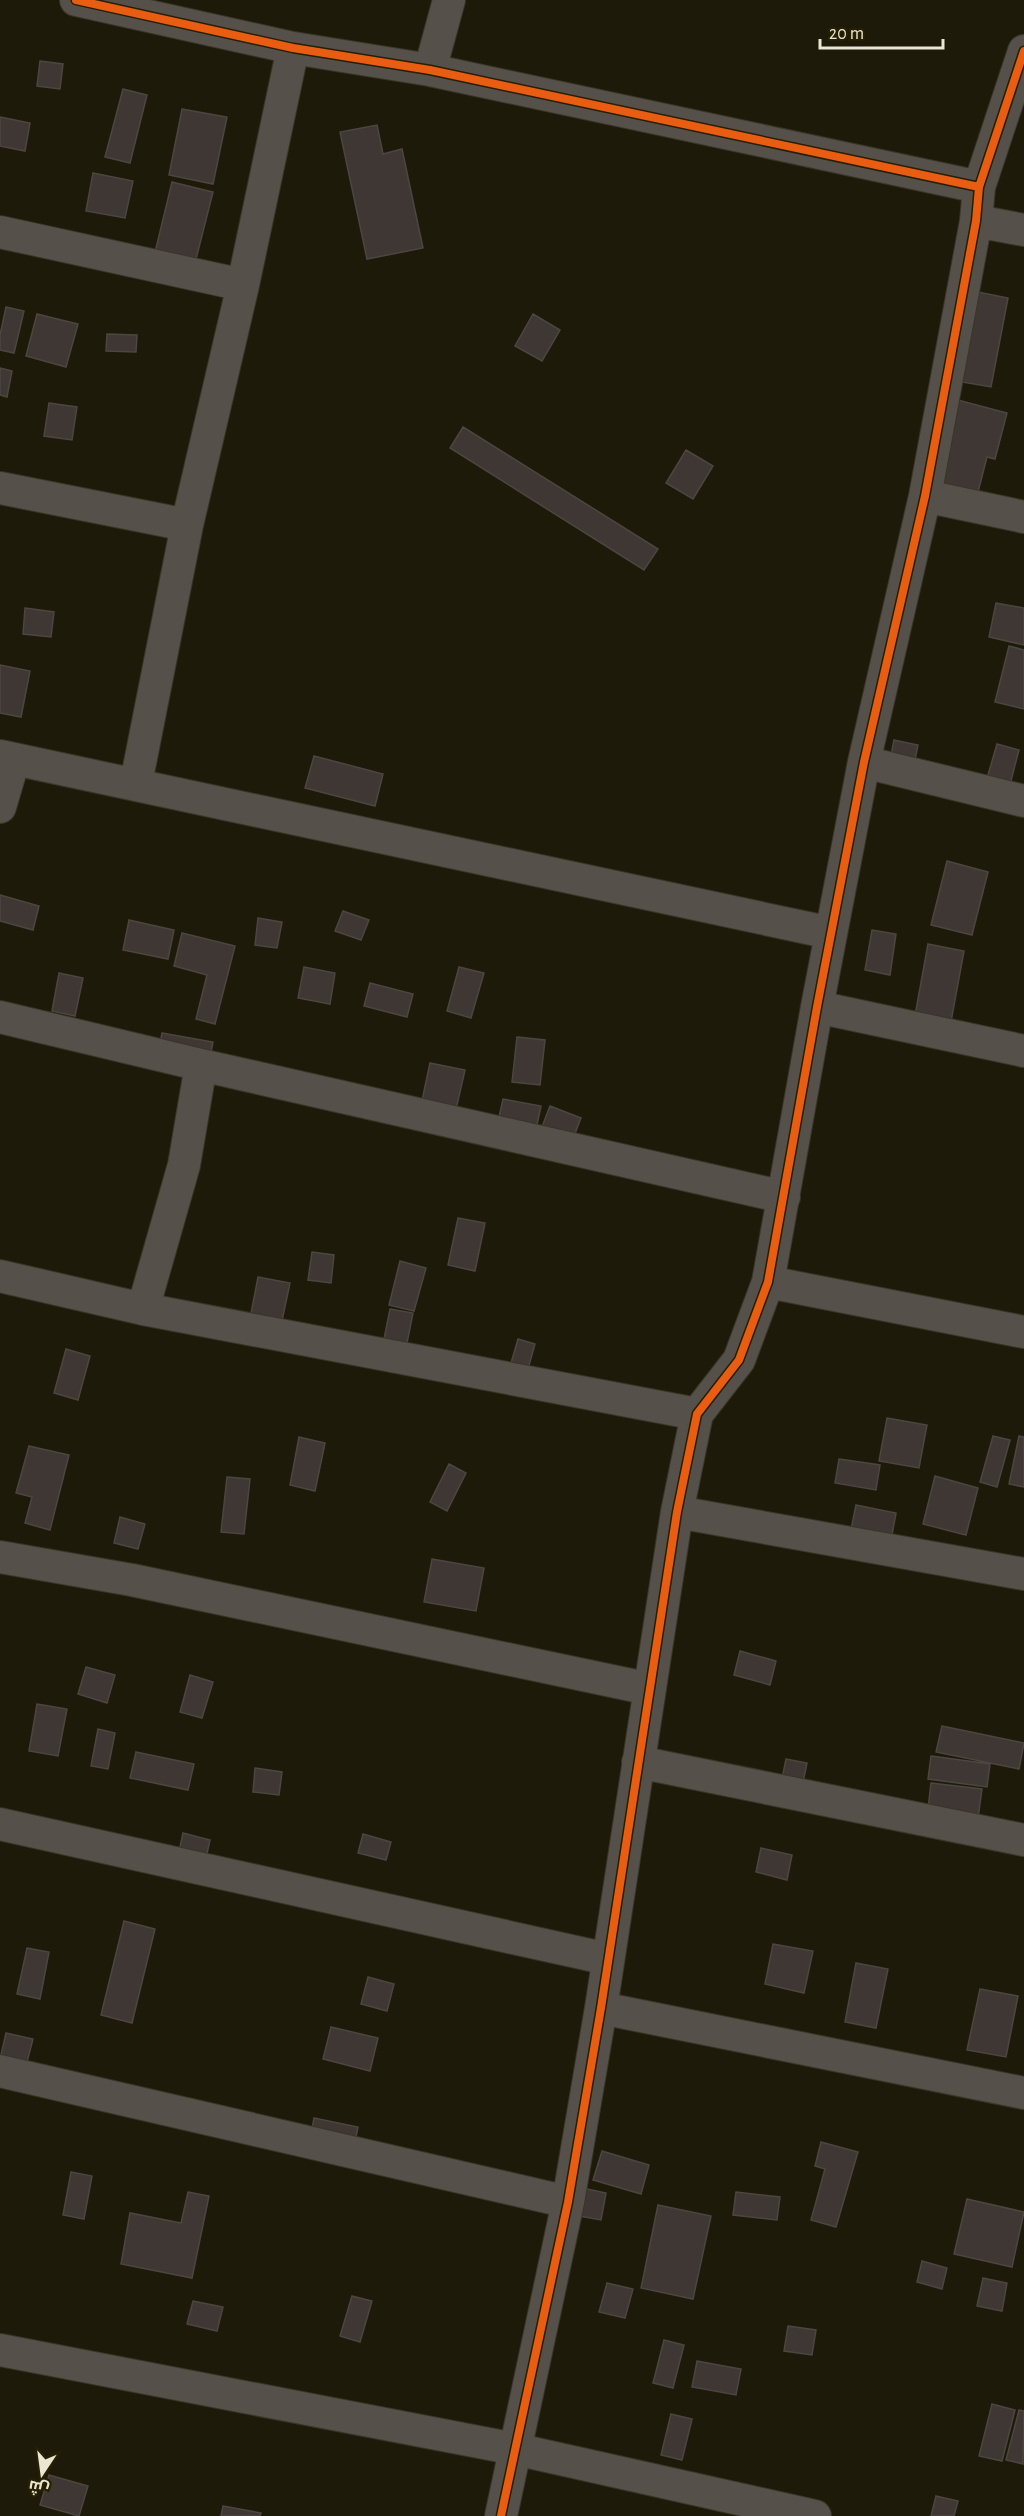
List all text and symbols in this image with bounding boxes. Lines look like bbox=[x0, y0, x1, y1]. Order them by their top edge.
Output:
scale bar bbox=[820, 12, 943, 50]
text: 20 m bbox=[829, 25, 864, 43]
north arrow bbox=[12, 2444, 72, 2504]
text: ش bbox=[27, 2477, 51, 2499]

